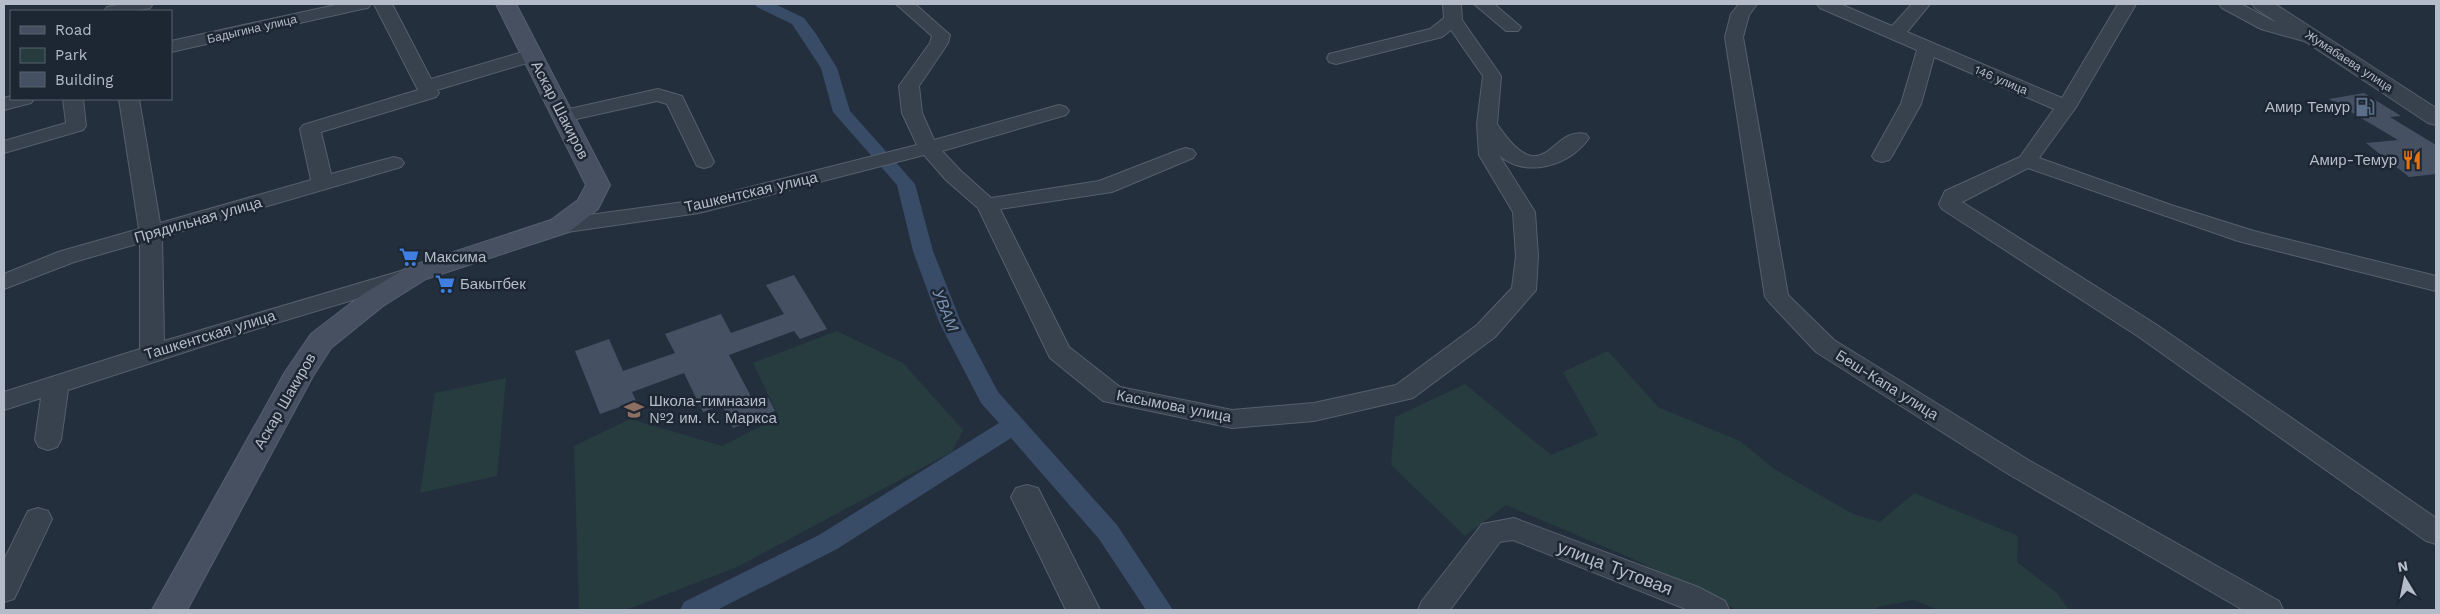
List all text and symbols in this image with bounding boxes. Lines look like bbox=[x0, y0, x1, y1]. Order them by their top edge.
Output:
legend bbox=[10, 10, 172, 100]
street label: Бадыгина улица bbox=[206, 12, 299, 46]
text: Road bbox=[55, 21, 92, 39]
street label: Жумабаева улица bbox=[2303, 27, 2396, 95]
text: Park bbox=[55, 46, 88, 64]
street label: Аскар Шакиров bbox=[527, 58, 593, 162]
street label: 146 улица bbox=[1972, 63, 2030, 98]
text: Building bbox=[55, 71, 113, 89]
fuel station icon: Амир Темур bbox=[2354, 96, 2376, 118]
place label: Амир Темур bbox=[2265, 98, 2350, 116]
restaurant icon: Амир-Темур bbox=[2401, 149, 2423, 171]
place label: Амир-Темур bbox=[2309, 151, 2397, 169]
street label: Ташкентская улица bbox=[683, 168, 820, 216]
street label: Прядильная улица bbox=[132, 193, 264, 247]
supermarket icon: Максима bbox=[398, 246, 420, 268]
place label: Максима bbox=[424, 248, 487, 266]
supermarket icon: Бакытбек bbox=[434, 273, 456, 295]
place label: Бакытбек bbox=[460, 275, 526, 293]
water label: УВАМ bbox=[928, 285, 963, 335]
street label: Ташкентская улица bbox=[142, 306, 278, 364]
street label: Беш-Капа улица bbox=[1832, 346, 1942, 424]
street label: Аскар Шакиров bbox=[250, 350, 320, 452]
street label: Касымова улица bbox=[1115, 386, 1234, 426]
place label: Школа-гимназия №2 им. К. Маркса bbox=[649, 392, 777, 427]
school or university icon: Школа-гимназия №2 им. К. Маркса bbox=[623, 399, 645, 421]
street label: улица Тутовая bbox=[1555, 536, 1676, 599]
north arrow bbox=[2380, 554, 2430, 604]
text: N bbox=[2396, 557, 2409, 575]

